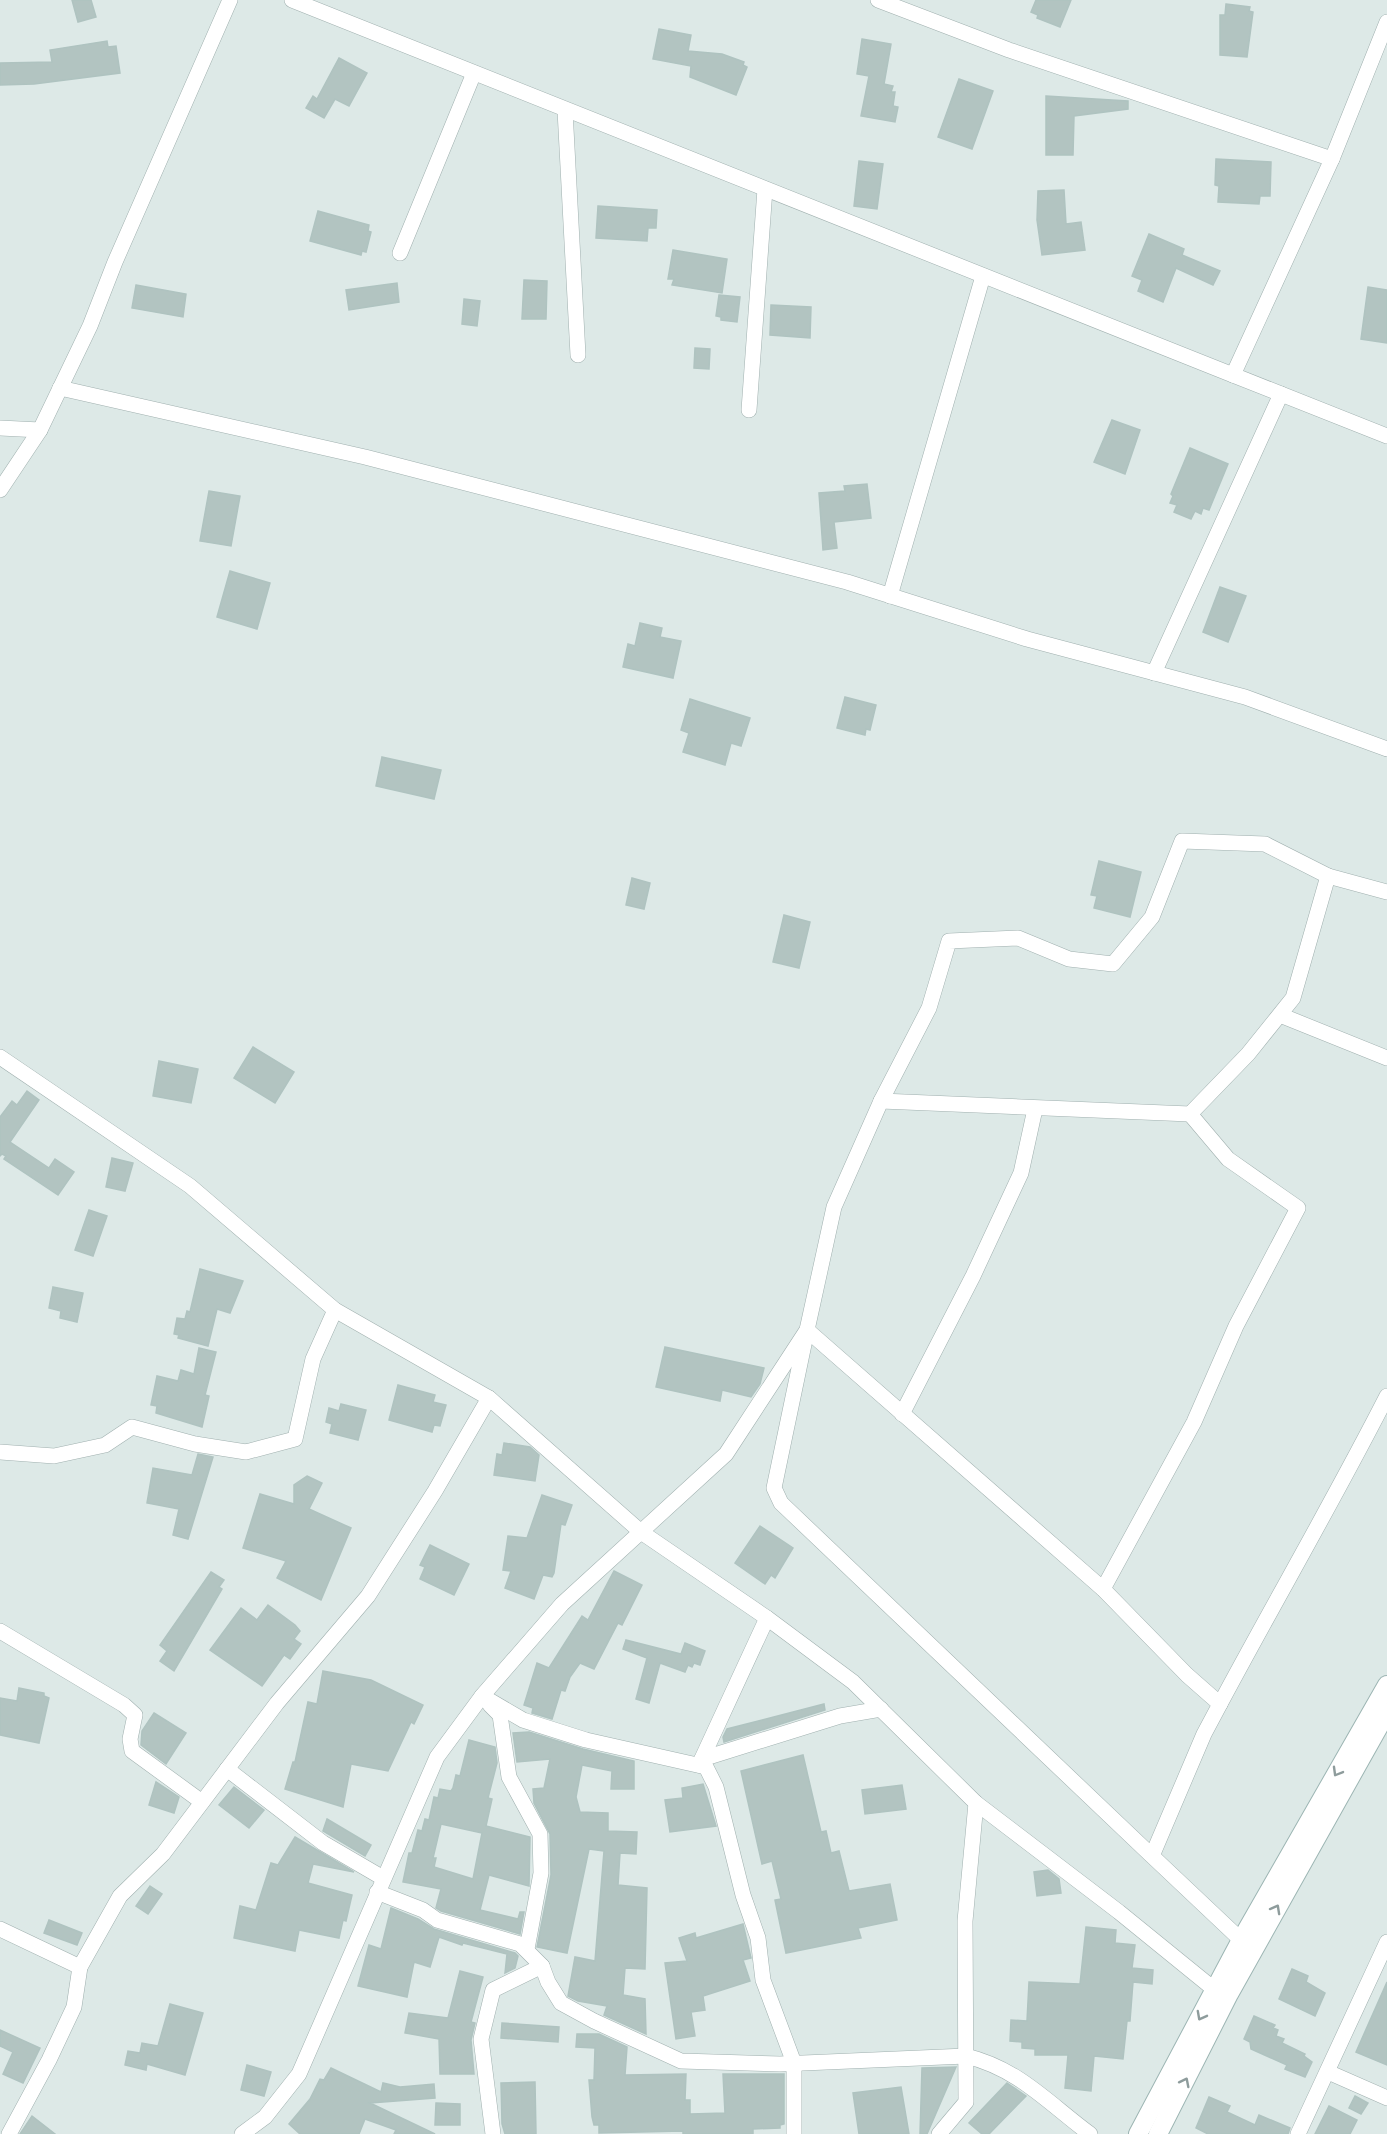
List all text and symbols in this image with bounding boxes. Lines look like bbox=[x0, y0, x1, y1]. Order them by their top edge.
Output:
one-way arrow bbox=[1332, 1766, 1344, 1777]
one-way arrow bbox=[1269, 1905, 1280, 1916]
one-way arrow bbox=[1197, 2010, 1208, 2020]
one-way arrow bbox=[1177, 2077, 1189, 2088]

